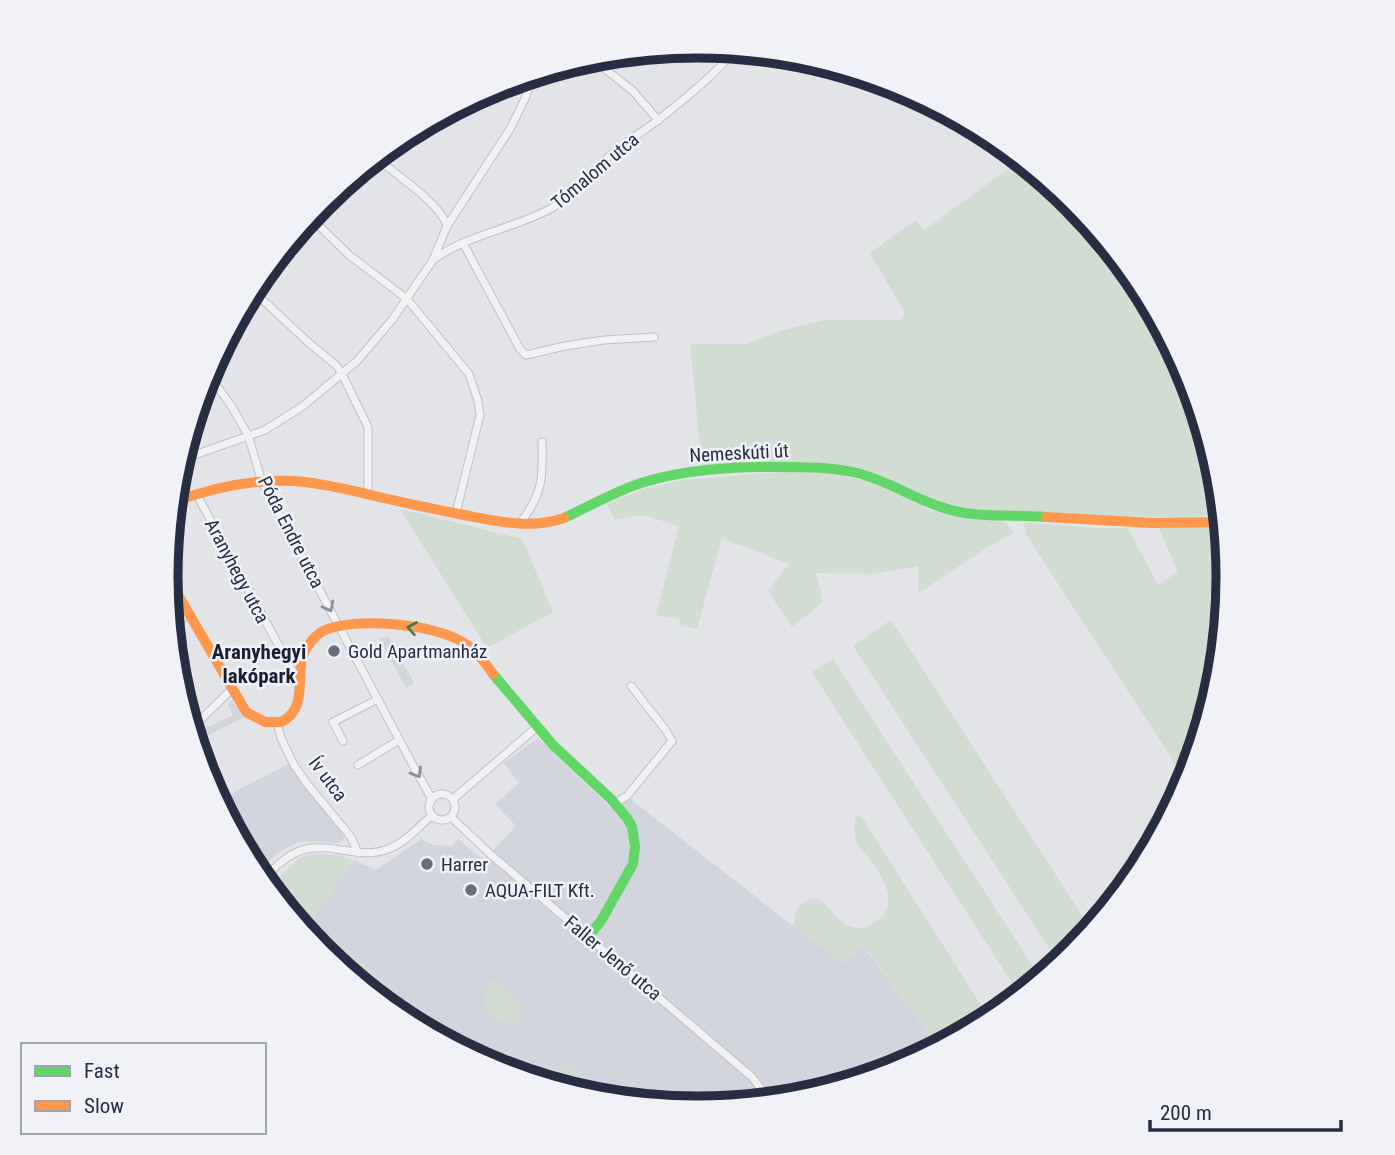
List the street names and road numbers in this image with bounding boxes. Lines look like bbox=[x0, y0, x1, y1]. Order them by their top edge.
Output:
street label: Tómalom utca bbox=[547, 128, 643, 214]
street label: Nemeskúti út bbox=[689, 439, 789, 467]
street label: Póda Endre utca bbox=[253, 472, 329, 592]
street label: Aranyhegy utca bbox=[200, 515, 274, 627]
street label: Ív utca bbox=[304, 752, 352, 806]
street label: Faller Jenő utca bbox=[560, 911, 666, 1005]

